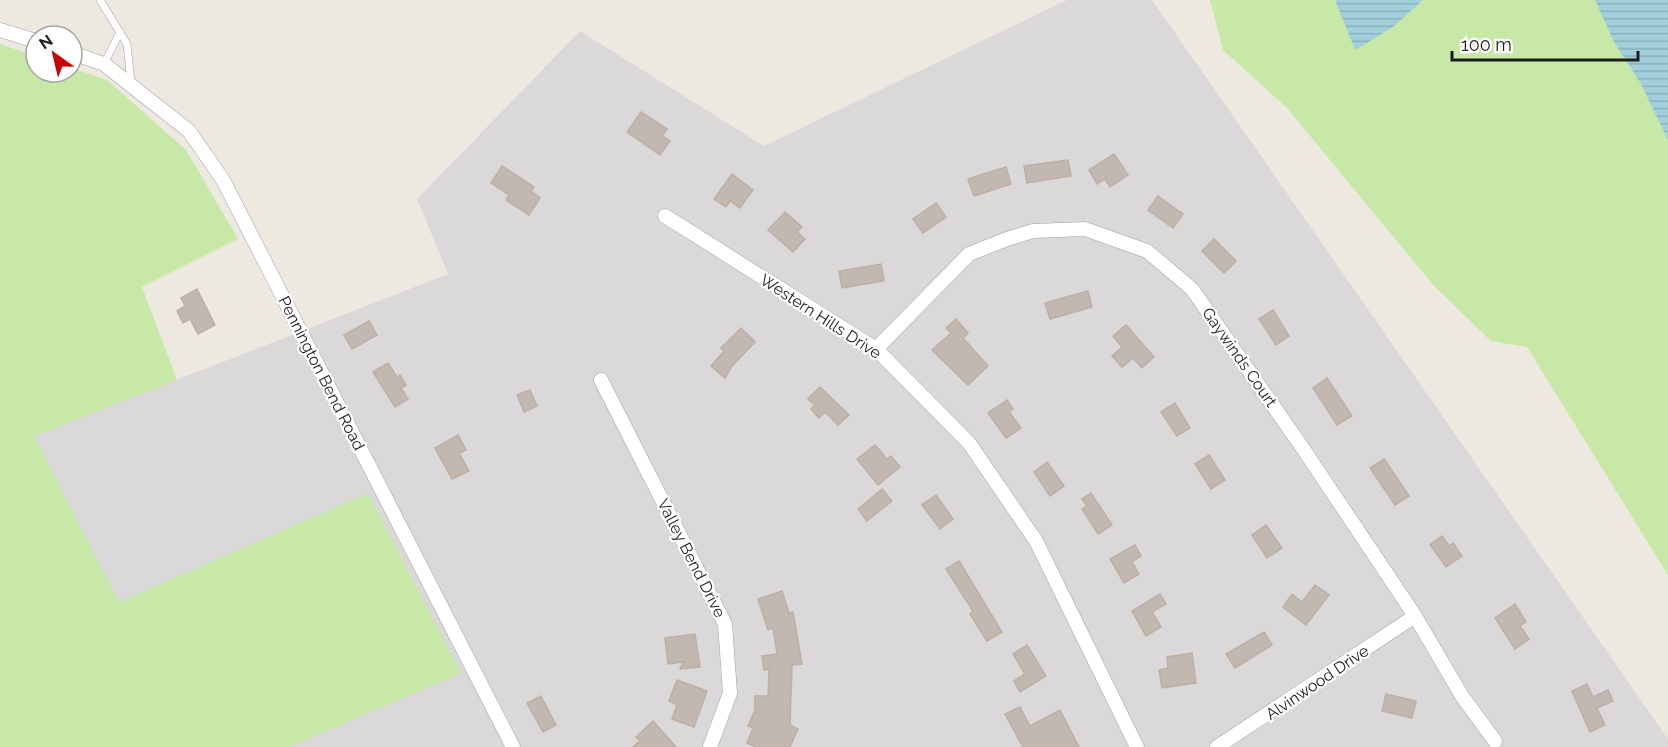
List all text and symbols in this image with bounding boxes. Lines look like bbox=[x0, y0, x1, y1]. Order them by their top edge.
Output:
north arrow bbox=[24, 24, 84, 84]
scale bar bbox=[1452, 24, 1638, 62]
text: N bbox=[36, 31, 56, 53]
text: 100 m bbox=[1461, 34, 1512, 55]
street label: Western Hills Drive bbox=[757, 270, 885, 363]
street label: Pennington Bend Road bbox=[274, 293, 369, 454]
street label: Gaywinds Court bbox=[1198, 304, 1281, 411]
street label: Valley Bend Drive bbox=[653, 496, 730, 621]
street label: Alvinwood Drive bbox=[1262, 641, 1372, 724]

